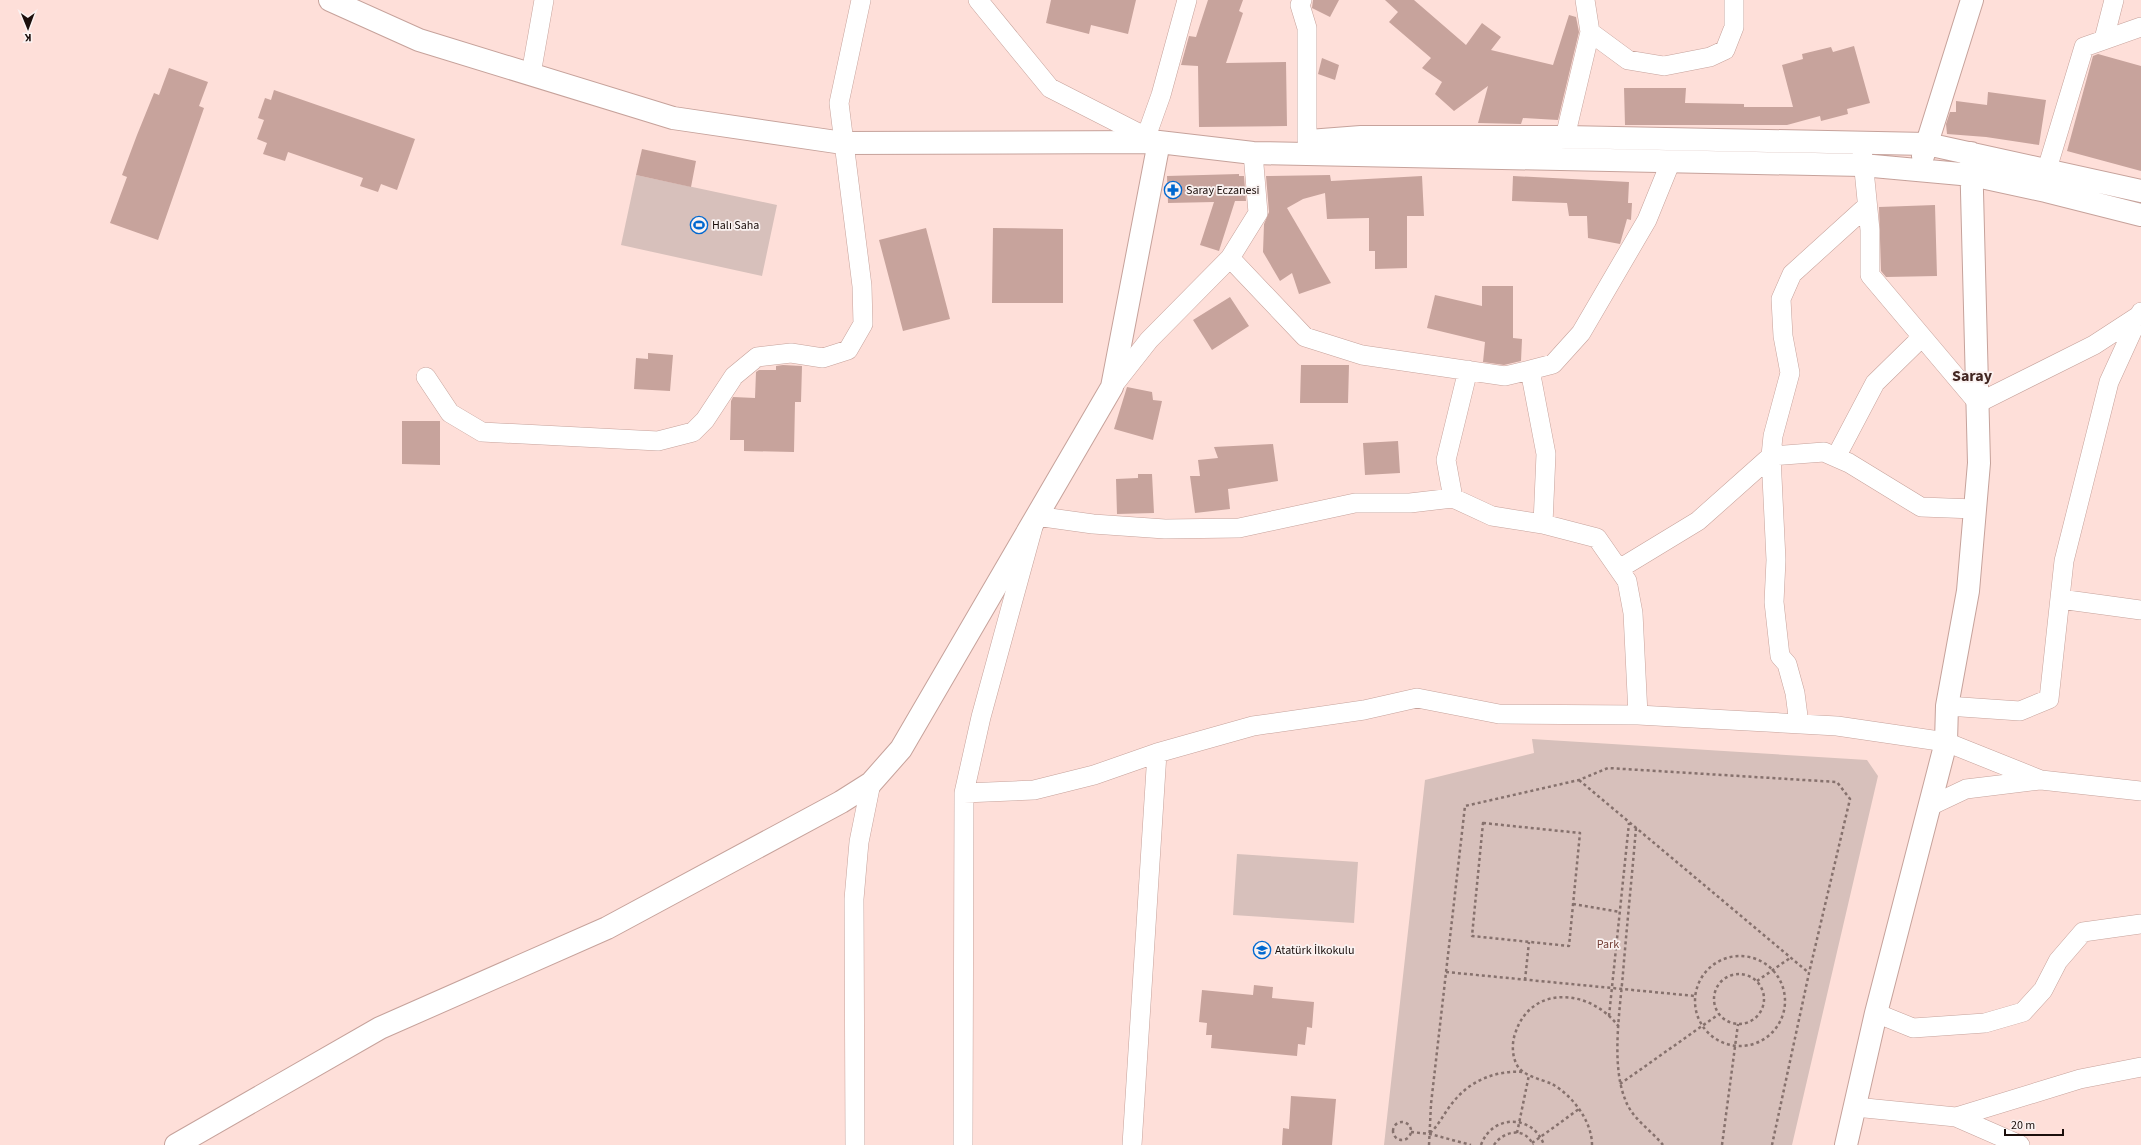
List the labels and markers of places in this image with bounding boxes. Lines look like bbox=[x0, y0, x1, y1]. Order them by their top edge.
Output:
pharmacy icon: Saray Eczanesi bbox=[1163, 180, 1183, 200]
place label: Saray Eczanesi bbox=[1186, 182, 1259, 199]
sports icon: Halı Saha bbox=[689, 215, 709, 235]
place label: Halı Saha bbox=[712, 217, 759, 234]
school or university icon: Atatürk İlkokulu bbox=[1252, 940, 1272, 960]
place label: Atatürk İlkokulu bbox=[1275, 942, 1354, 959]

